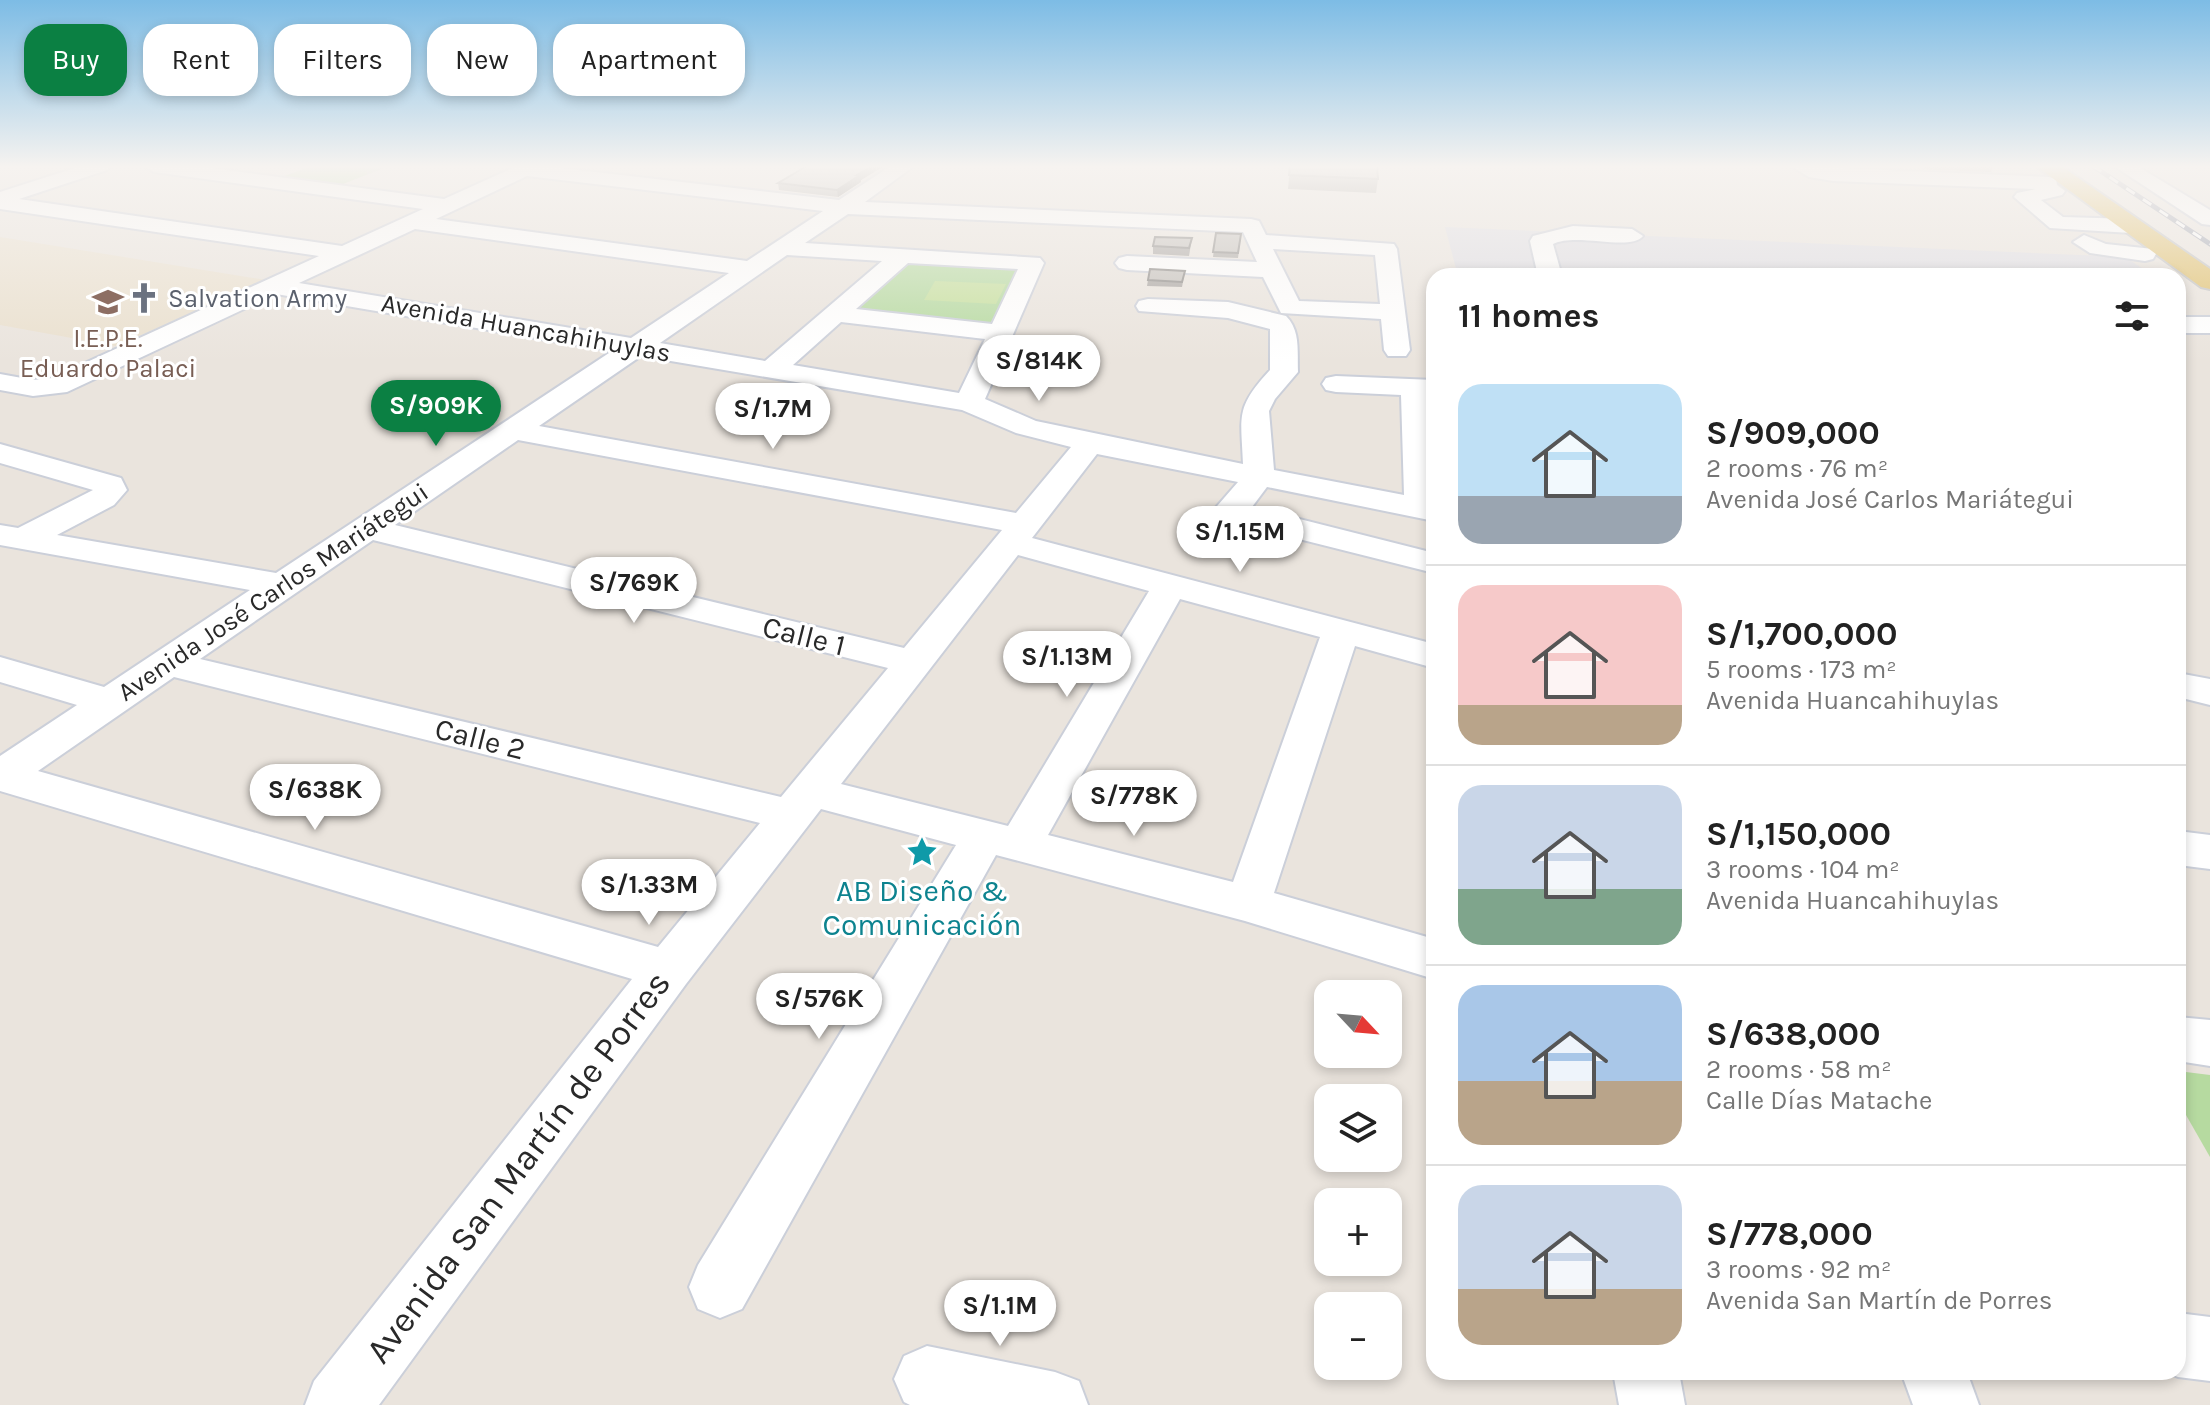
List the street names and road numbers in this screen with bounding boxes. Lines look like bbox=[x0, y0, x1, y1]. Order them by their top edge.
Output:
street label: Avenida Huancahihuylas bbox=[379, 287, 673, 369]
street label: Avenida José Carlos Mariátegui bbox=[112, 476, 434, 708]
street label: Calle 1 bbox=[759, 608, 849, 664]
street label: Calle 2 bbox=[431, 710, 529, 768]
street label: Avenida San Martín de Porres bbox=[357, 963, 679, 1371]

